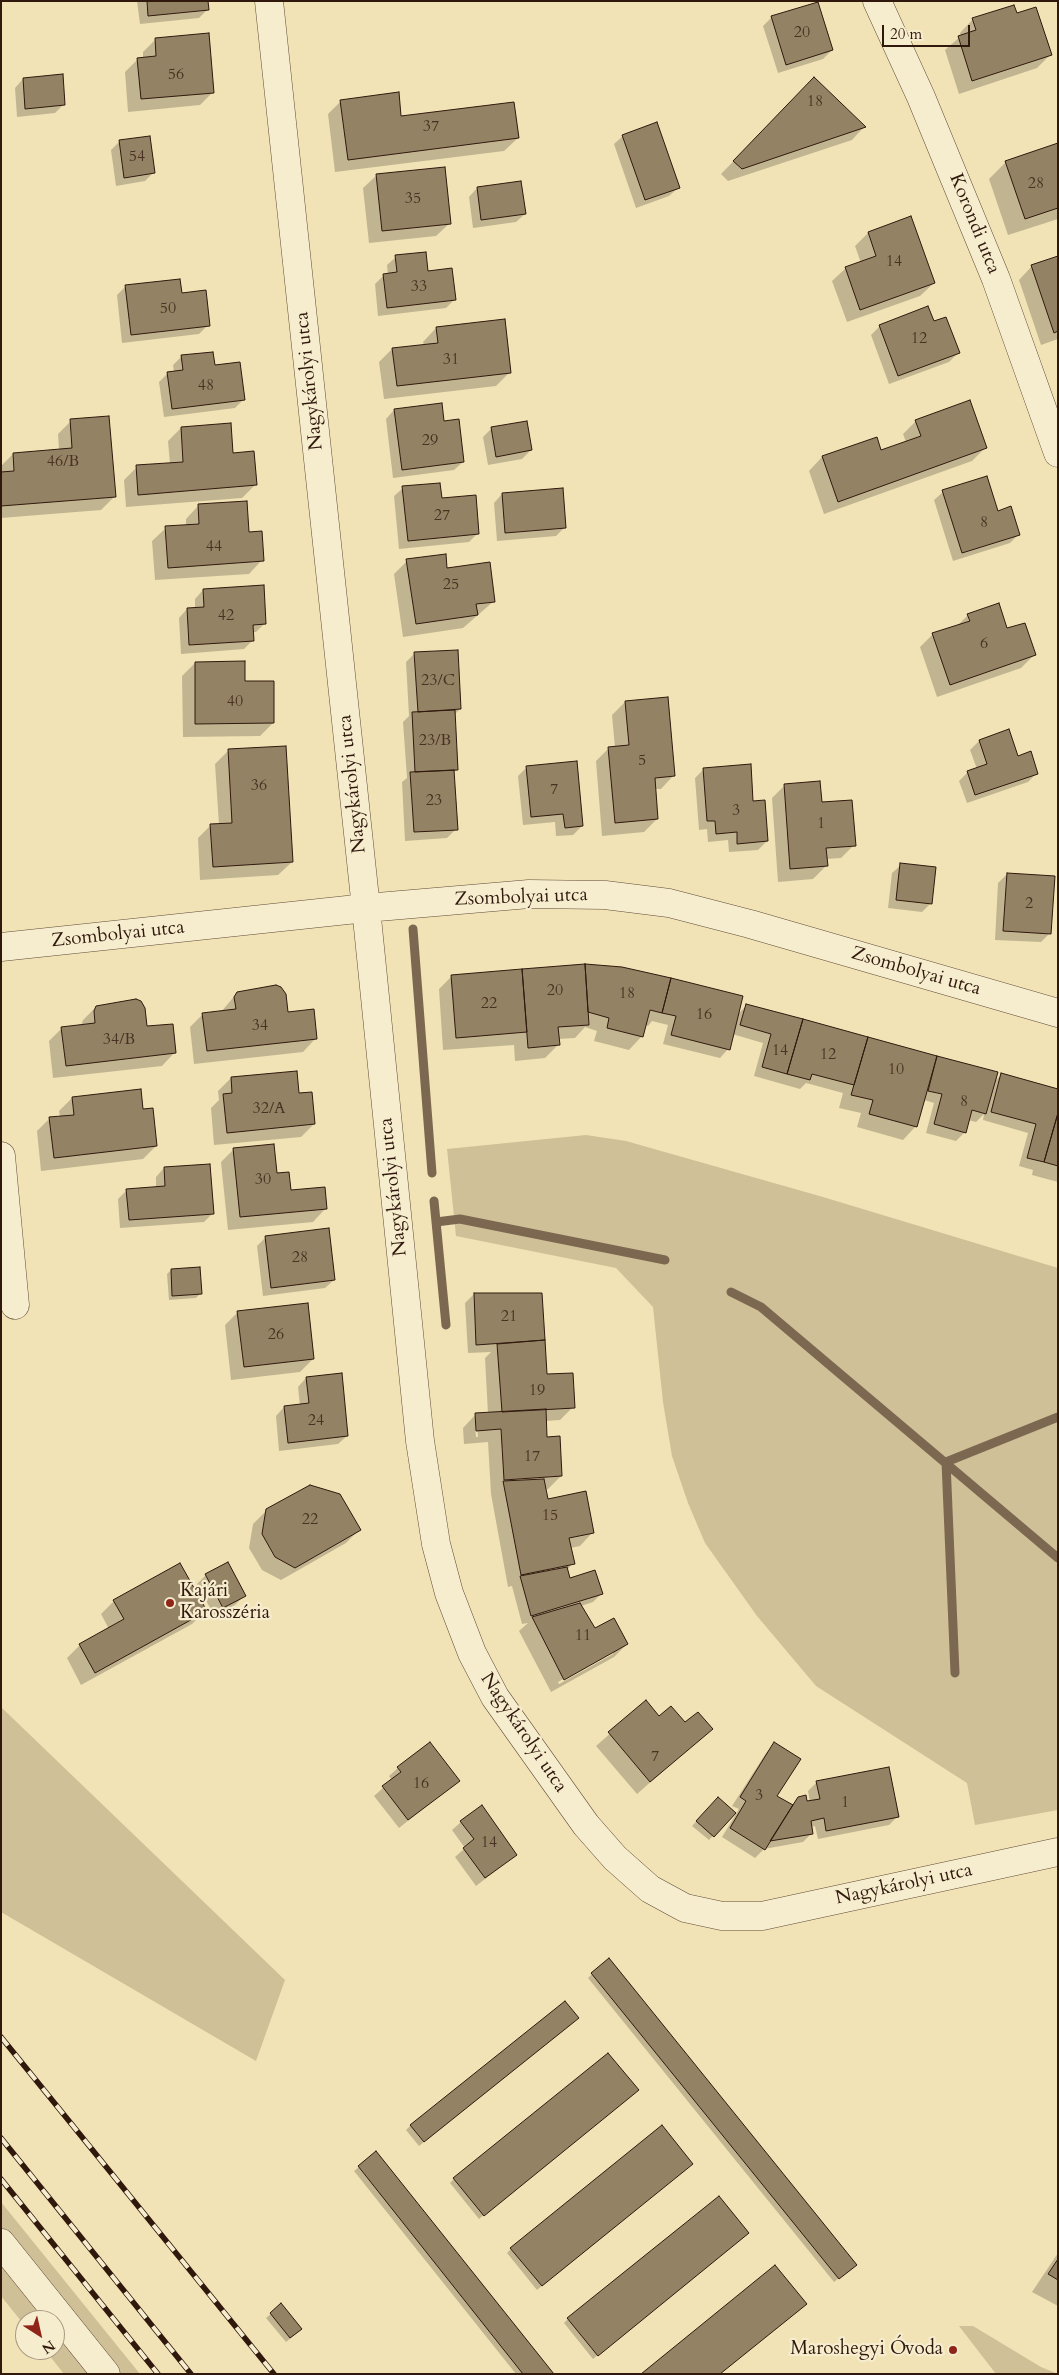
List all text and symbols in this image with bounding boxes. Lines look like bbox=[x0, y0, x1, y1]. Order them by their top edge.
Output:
scale bar bbox=[884, 15, 972, 47]
house number: 20 bbox=[794, 23, 810, 43]
text: 20 m bbox=[890, 24, 922, 44]
house number: 56 bbox=[168, 65, 184, 85]
house number: 18 bbox=[807, 92, 823, 112]
house number: 37 bbox=[423, 117, 439, 137]
house number: 54 bbox=[129, 147, 145, 167]
street label: Korondi utca bbox=[944, 170, 1004, 278]
house number: 28 bbox=[1028, 174, 1044, 194]
house number: 35 bbox=[405, 189, 421, 209]
house number: 14 bbox=[886, 252, 902, 272]
house number: 33 bbox=[411, 277, 427, 297]
house number: 50 bbox=[160, 299, 176, 319]
street label: Nagykárolyi utca bbox=[291, 311, 329, 451]
house number: 12 bbox=[911, 329, 927, 349]
house number: 31 bbox=[443, 350, 459, 370]
house number: 48 bbox=[198, 376, 214, 396]
house number: 29 bbox=[422, 431, 438, 451]
house number: 46/B bbox=[47, 452, 79, 472]
house number: 27 bbox=[434, 506, 450, 526]
house number: 8 bbox=[980, 513, 988, 533]
house number: 44 bbox=[206, 537, 222, 557]
house number: 25 bbox=[443, 575, 459, 595]
house number: 42 bbox=[218, 606, 234, 626]
house number: 6 bbox=[980, 634, 988, 654]
house number: 23/C bbox=[421, 671, 455, 691]
house number: 40 bbox=[227, 692, 243, 712]
street label: Nagykárolyi utca bbox=[334, 714, 372, 854]
house number: 23/B bbox=[419, 731, 451, 751]
house number: 5 bbox=[638, 751, 646, 771]
house number: 36 bbox=[251, 776, 267, 796]
house number: 7 bbox=[550, 780, 558, 800]
house number: 23 bbox=[426, 791, 442, 811]
house number: 3 bbox=[732, 801, 740, 821]
house number: 1 bbox=[817, 814, 825, 834]
street label: Zsombolyai utca bbox=[454, 884, 588, 912]
house number: 2 bbox=[1025, 894, 1033, 914]
street label: Zsombolyai utca bbox=[50, 917, 186, 953]
street label: Zsombolyai utca bbox=[849, 943, 983, 1001]
house number: 20 bbox=[547, 981, 563, 1001]
house number: 18 bbox=[619, 984, 635, 1004]
house number: 22 bbox=[481, 994, 497, 1014]
house number: 16 bbox=[696, 1005, 712, 1025]
house number: 34 bbox=[252, 1016, 268, 1036]
house number: 34/B bbox=[103, 1030, 135, 1050]
house number: 14 bbox=[772, 1041, 788, 1061]
house number: 12 bbox=[820, 1045, 836, 1065]
house number: 10 bbox=[888, 1060, 904, 1080]
house number: 8 bbox=[960, 1092, 968, 1112]
house number: 32/A bbox=[253, 1099, 285, 1119]
street label: Nagykárolyi utca bbox=[375, 1117, 413, 1257]
house number: 30 bbox=[255, 1170, 271, 1190]
house number: 28 bbox=[292, 1248, 308, 1268]
house number: 21 bbox=[501, 1307, 517, 1327]
house number: 26 bbox=[268, 1325, 284, 1345]
house number: 19 bbox=[529, 1381, 545, 1401]
house number: 24 bbox=[308, 1411, 324, 1431]
house number: 17 bbox=[524, 1447, 540, 1467]
house number: 15 bbox=[542, 1506, 558, 1526]
house number: 22 bbox=[302, 1510, 318, 1530]
place label: Kajári Karosszéria bbox=[180, 1581, 270, 1625]
marker: Kajári Karosszéria bbox=[164, 1597, 176, 1609]
house number: 11 bbox=[575, 1626, 591, 1646]
street label: Nagykárolyi utca bbox=[475, 1669, 571, 1797]
house number: 7 bbox=[651, 1747, 659, 1767]
house number: 16 bbox=[413, 1774, 429, 1794]
house number: 3 bbox=[755, 1786, 763, 1806]
house number: 1 bbox=[841, 1793, 849, 1813]
house number: 14 bbox=[481, 1833, 497, 1853]
street label: Nagykárolyi utca bbox=[833, 1859, 975, 1911]
north arrow bbox=[15, 2310, 65, 2360]
text: N bbox=[38, 2336, 59, 2358]
place label: Maroshegyi Óvoda bbox=[790, 2339, 943, 2361]
marker: Maroshegyi Óvoda bbox=[947, 2344, 959, 2356]

